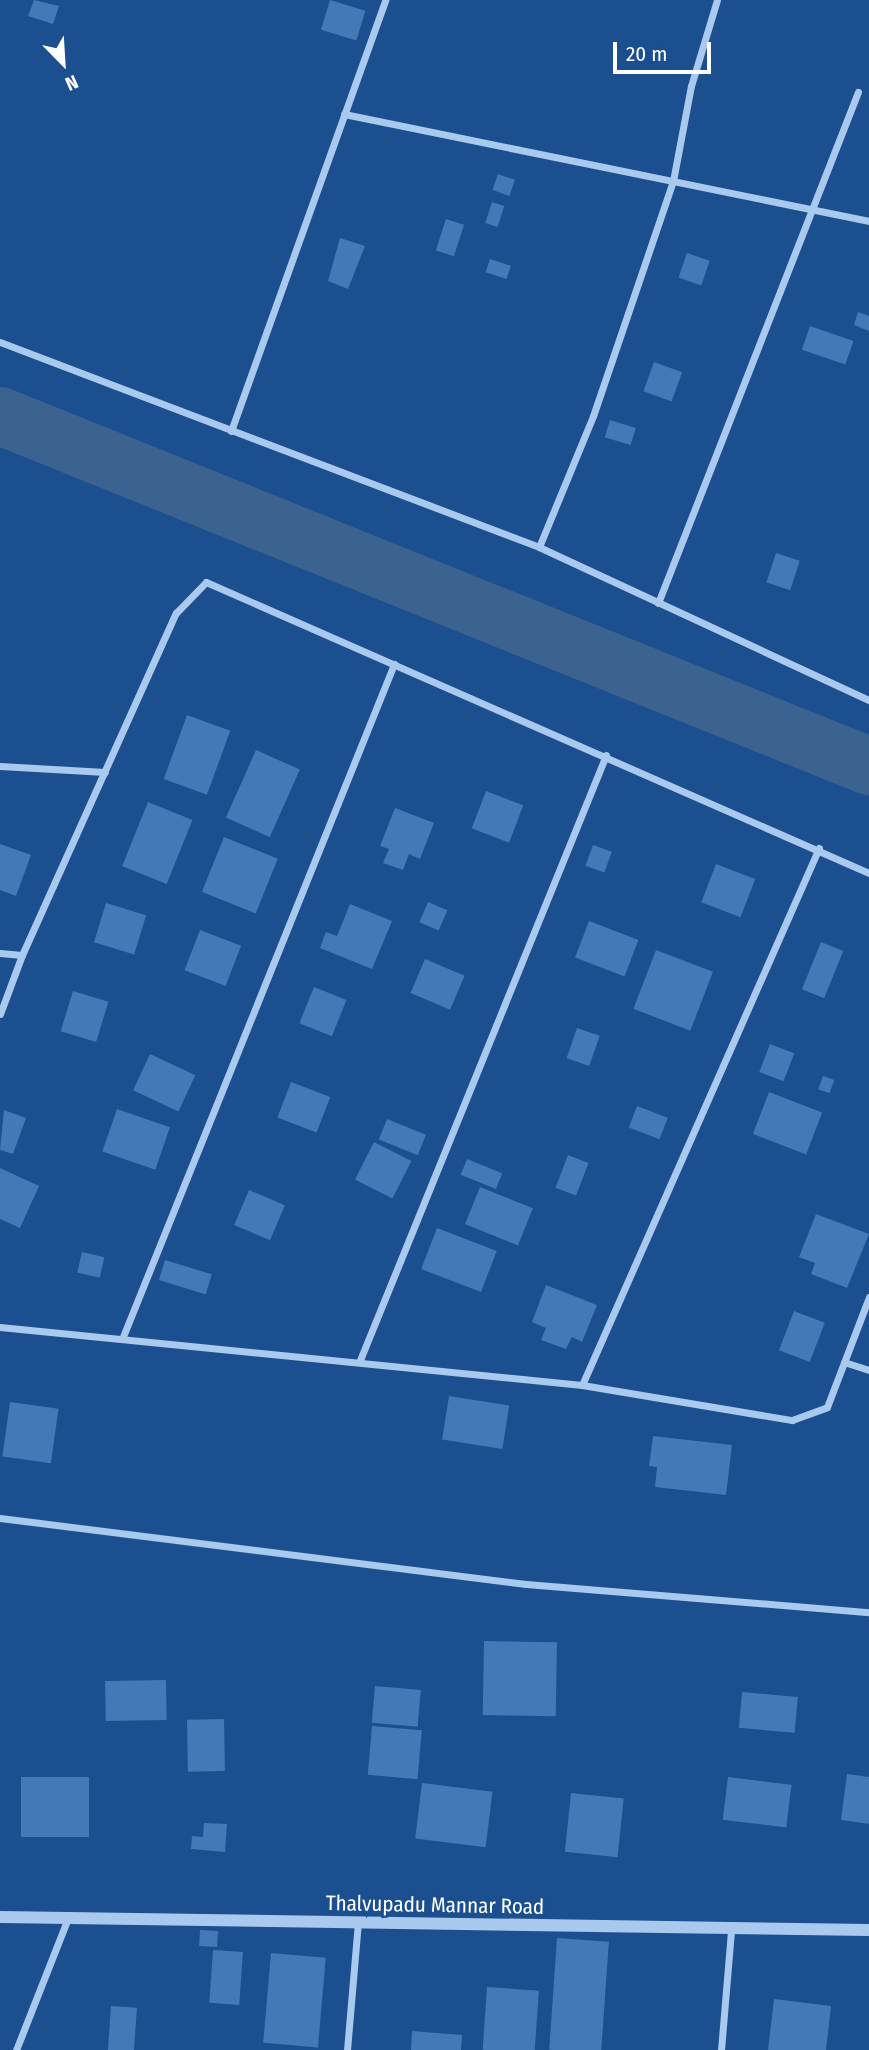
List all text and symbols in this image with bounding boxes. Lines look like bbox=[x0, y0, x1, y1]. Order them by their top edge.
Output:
north arrow bbox=[28, 28, 98, 98]
scale bar bbox=[617, 28, 715, 72]
text: 20 m bbox=[626, 41, 667, 67]
text: N bbox=[62, 70, 82, 95]
street label: Thalvupadu Mannar Road bbox=[326, 1890, 544, 1920]

